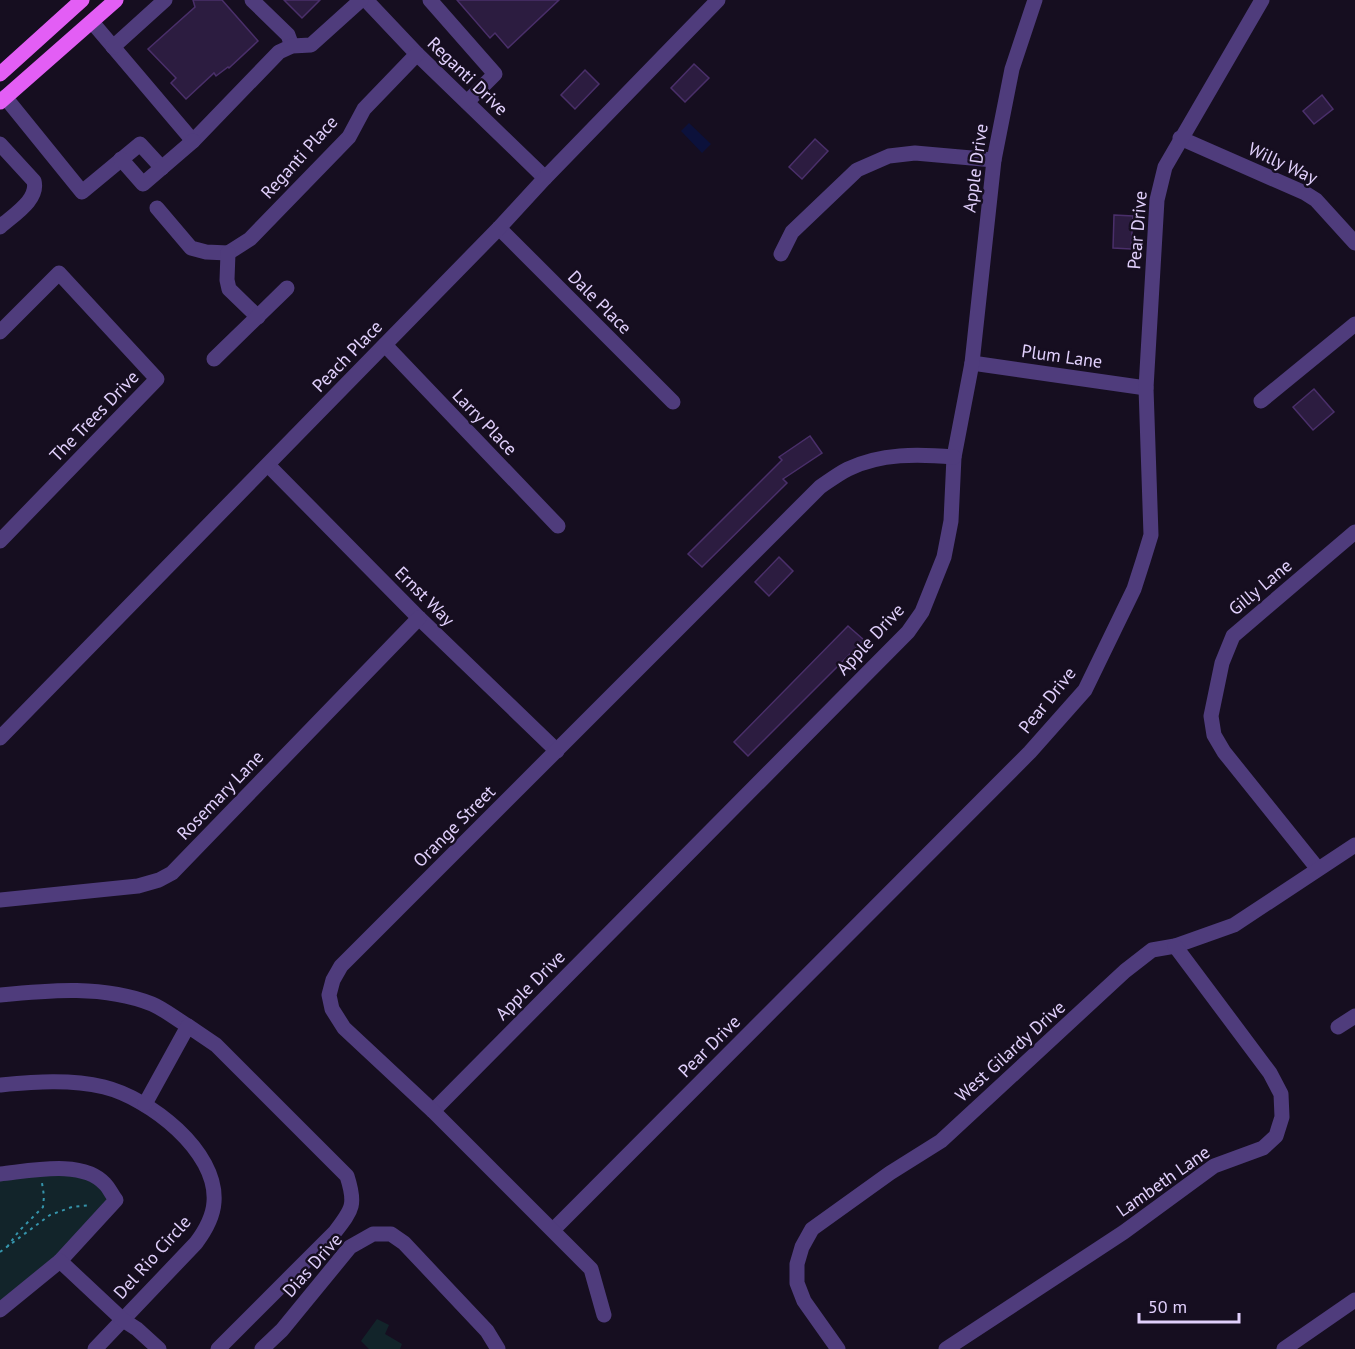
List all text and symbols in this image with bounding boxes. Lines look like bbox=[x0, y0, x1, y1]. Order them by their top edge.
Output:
street label: Reganti Drive bbox=[423, 32, 513, 120]
street label: Reganti Place bbox=[256, 111, 342, 203]
street label: Apple Drive bbox=[957, 122, 993, 214]
street label: Willy Way bbox=[1245, 137, 1322, 189]
street label: Pear Drive bbox=[1122, 190, 1152, 270]
street label: Dale Place bbox=[563, 265, 637, 339]
street label: Peach Place bbox=[307, 315, 387, 397]
street label: Plum Lane bbox=[1020, 339, 1104, 373]
street label: The Trees Drive bbox=[45, 365, 143, 467]
street label: Larry Place bbox=[448, 384, 522, 460]
street label: Gilly Lane bbox=[1224, 554, 1296, 620]
street label: Ernst Way bbox=[390, 561, 460, 631]
street label: Apple Drive bbox=[831, 598, 909, 680]
street label: Pear Drive bbox=[1013, 662, 1081, 738]
street label: Rosemary Lane bbox=[172, 746, 268, 844]
street label: Orange Street bbox=[408, 780, 500, 872]
street label: Apple Drive bbox=[490, 945, 570, 1025]
street label: West Gilardy Drive bbox=[950, 995, 1070, 1107]
street label: Pear Drive bbox=[673, 1010, 745, 1082]
street label: Lambeth Lane bbox=[1112, 1140, 1214, 1222]
street label: Del Rio Circle bbox=[108, 1210, 196, 1304]
street label: Dias Drive bbox=[277, 1228, 347, 1302]
scale bar bbox=[1139, 1286, 1240, 1324]
text: 50 m bbox=[1148, 1295, 1187, 1318]

